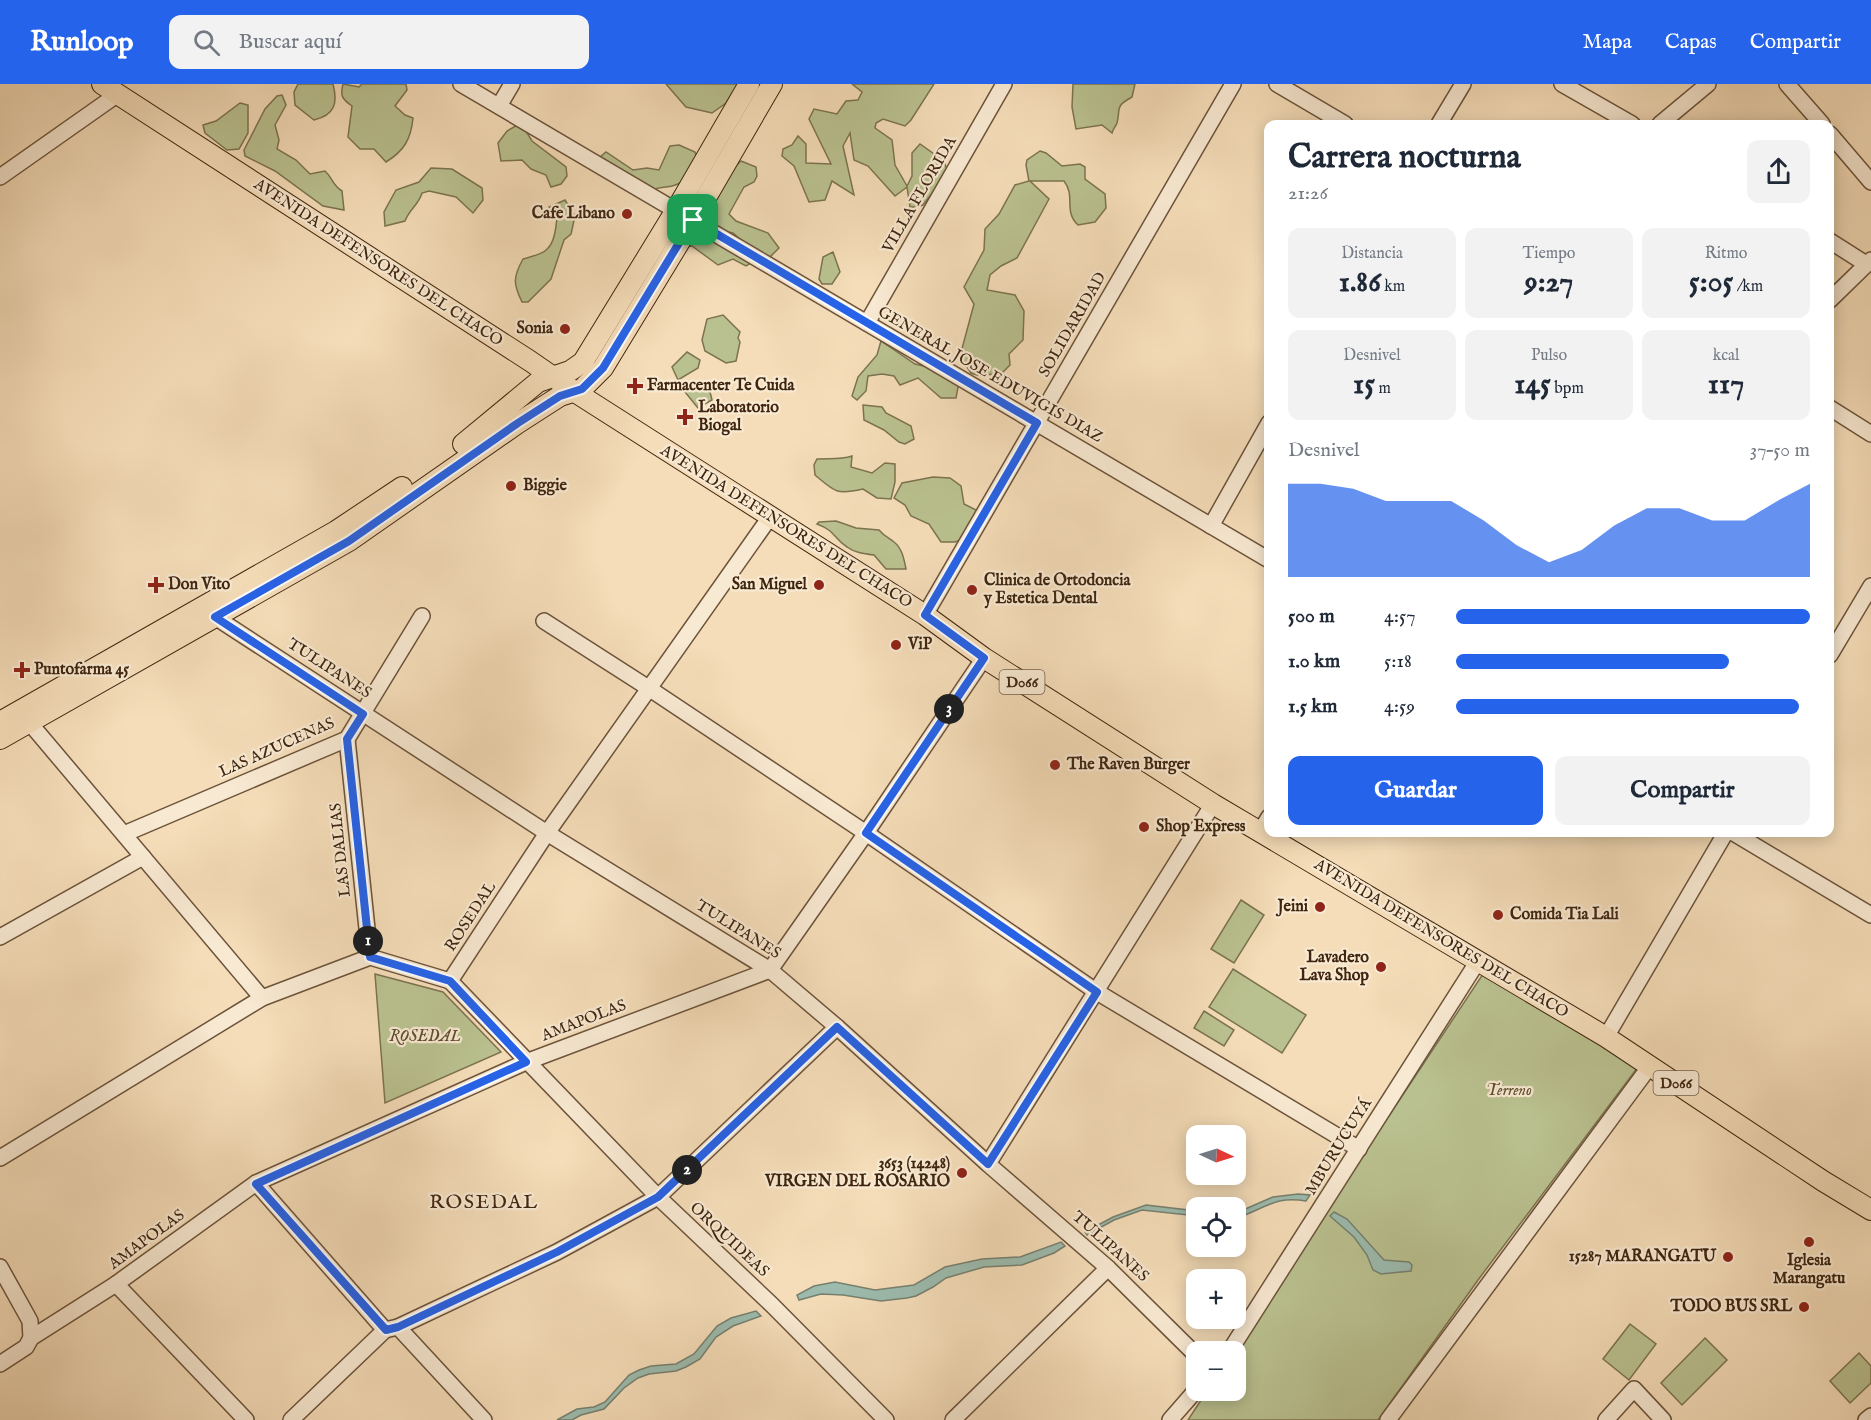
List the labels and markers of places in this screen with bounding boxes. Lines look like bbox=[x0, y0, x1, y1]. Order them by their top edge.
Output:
pin bbox=[667, 194, 718, 245]
place label: Cafe Libano bbox=[532, 204, 615, 224]
marker: Cafe Libano bbox=[620, 207, 634, 221]
place label: Sonia bbox=[517, 319, 554, 339]
marker: Sonia bbox=[558, 322, 572, 336]
place label: Farmacenter Te Cuida bbox=[647, 376, 795, 396]
marker: Farmacenter Te Cuida bbox=[628, 379, 642, 393]
place label: Laboratorio Biogal bbox=[698, 398, 779, 436]
marker: Laboratorio Biogal bbox=[676, 408, 694, 426]
place label: Biggie bbox=[523, 476, 567, 496]
marker: Biggie bbox=[504, 479, 518, 493]
place label: Clinica de Ortodoncia y Estetica Dental bbox=[983, 571, 1131, 609]
place label: Don Vito bbox=[168, 575, 231, 595]
place label: San Miguel bbox=[732, 575, 808, 595]
marker: Don Vito bbox=[149, 578, 163, 592]
marker: San Miguel bbox=[812, 578, 826, 592]
marker: Clinica de Ortodoncia y Estetica Dental bbox=[965, 583, 979, 597]
place label: ViP bbox=[907, 635, 933, 655]
marker: ViP bbox=[889, 638, 903, 652]
place label: Puntofarma 45 bbox=[34, 660, 129, 680]
marker: Puntofarma 45 bbox=[15, 663, 29, 677]
pin: 3 bbox=[934, 694, 964, 724]
place label: The Raven Burger bbox=[1066, 755, 1190, 775]
marker: The Raven Burger bbox=[1048, 758, 1062, 772]
place label: Shop Express bbox=[1156, 817, 1246, 837]
marker: Shop Express bbox=[1137, 820, 1151, 834]
place label: Jeini bbox=[1275, 897, 1309, 917]
marker: Jeini bbox=[1313, 900, 1327, 914]
place label: Comida Tia Lali bbox=[1510, 905, 1620, 925]
marker: Comida Tia Lali bbox=[1491, 908, 1505, 922]
pin: 1 bbox=[353, 926, 383, 956]
place label: Lavadero Lava Shop bbox=[1299, 948, 1369, 986]
marker: Lavadero Lava Shop bbox=[1374, 960, 1388, 974]
place label: 3653 (14248) VIRGEN DEL ROSARIO bbox=[764, 1154, 950, 1192]
pin: 2 bbox=[672, 1155, 702, 1185]
marker: 3653 (14248) VIRGEN DEL ROSARIO bbox=[955, 1166, 969, 1180]
marker: Iglesia Marangatu bbox=[1802, 1235, 1816, 1249]
place label: 15287 MARANGATU bbox=[1569, 1247, 1716, 1267]
marker: 15287 MARANGATU bbox=[1721, 1250, 1735, 1264]
place label: Iglesia Marangatu bbox=[1773, 1251, 1846, 1289]
place label: TODO BUS SRL bbox=[1670, 1297, 1793, 1317]
marker: TODO BUS SRL bbox=[1797, 1300, 1811, 1314]

